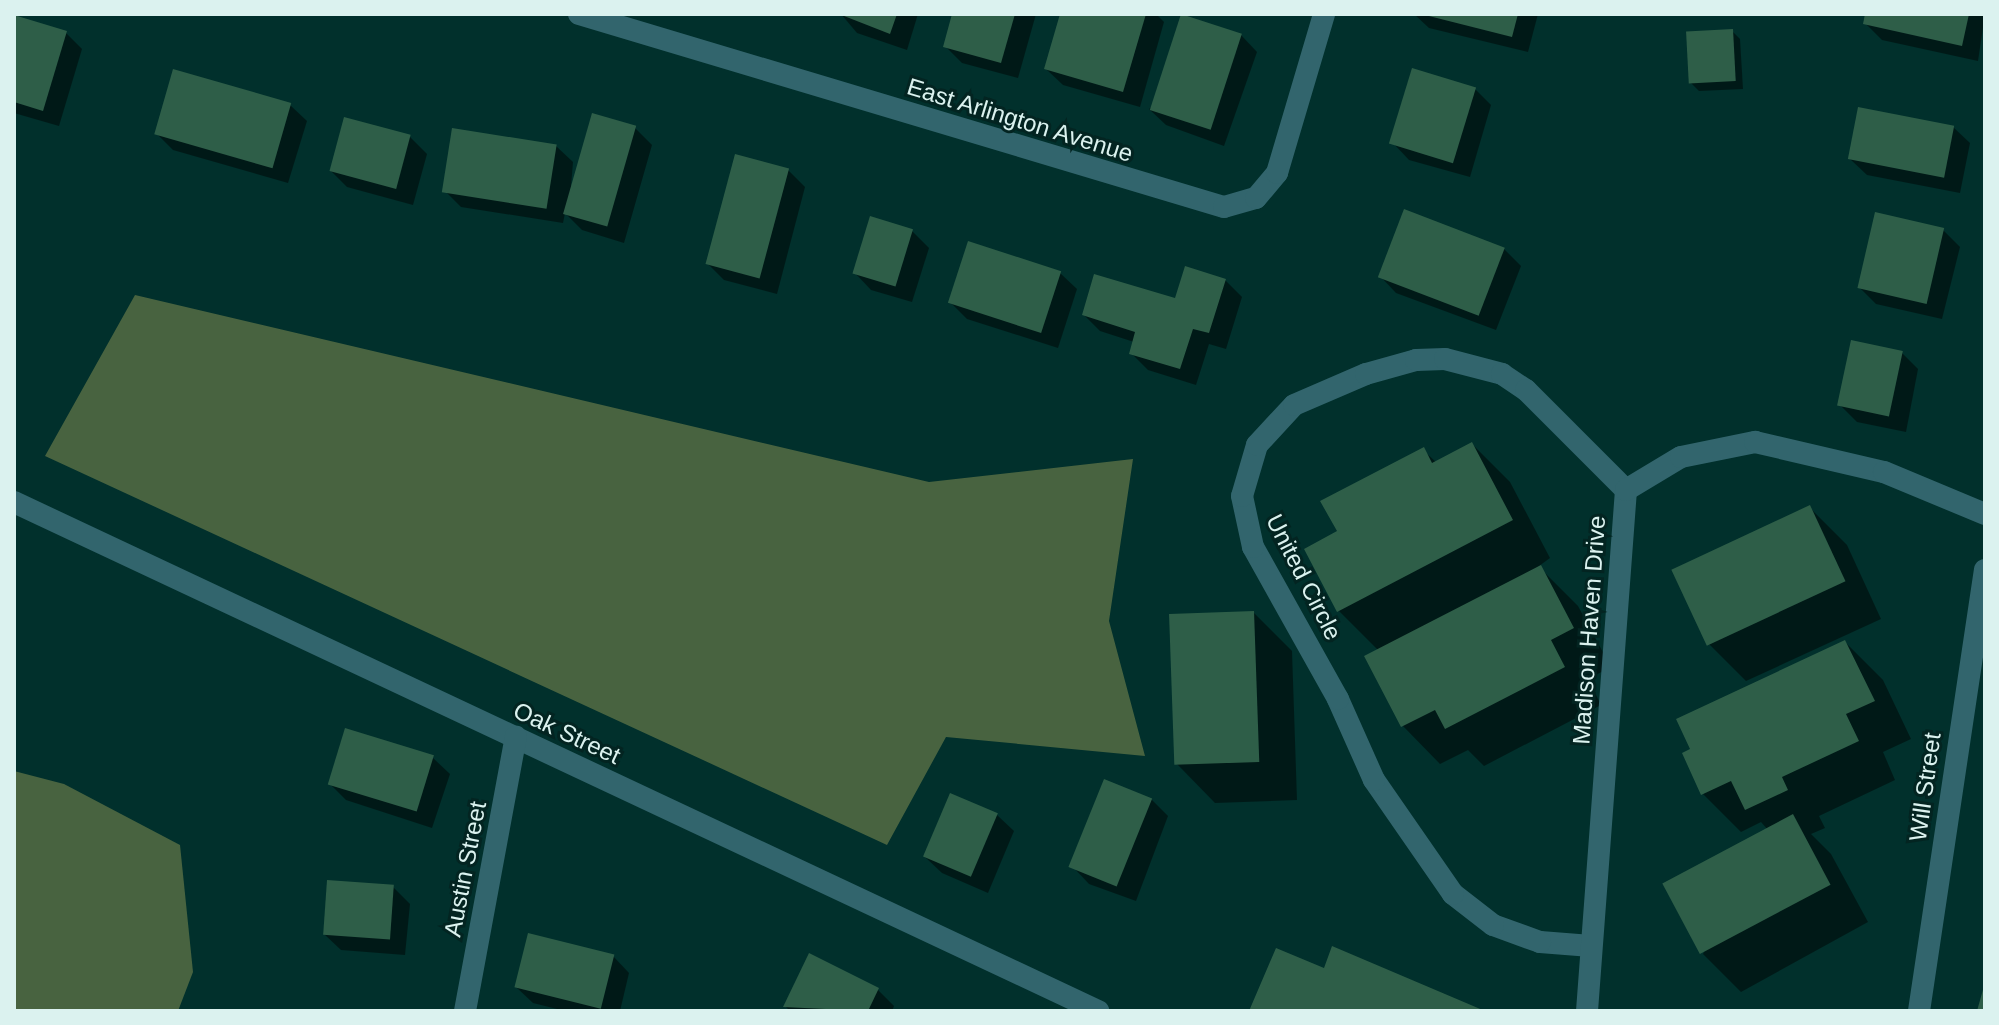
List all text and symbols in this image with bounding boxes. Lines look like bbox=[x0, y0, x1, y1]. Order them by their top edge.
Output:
street label: East Arlington Avenue bbox=[902, 72, 1138, 168]
street label: United Circle bbox=[1260, 509, 1348, 645]
street label: Madison Haven Drive bbox=[1567, 515, 1611, 745]
street label: Oak Street bbox=[509, 696, 625, 770]
street label: Will Street bbox=[1903, 731, 1947, 843]
street label: Austin Street bbox=[438, 799, 492, 939]

